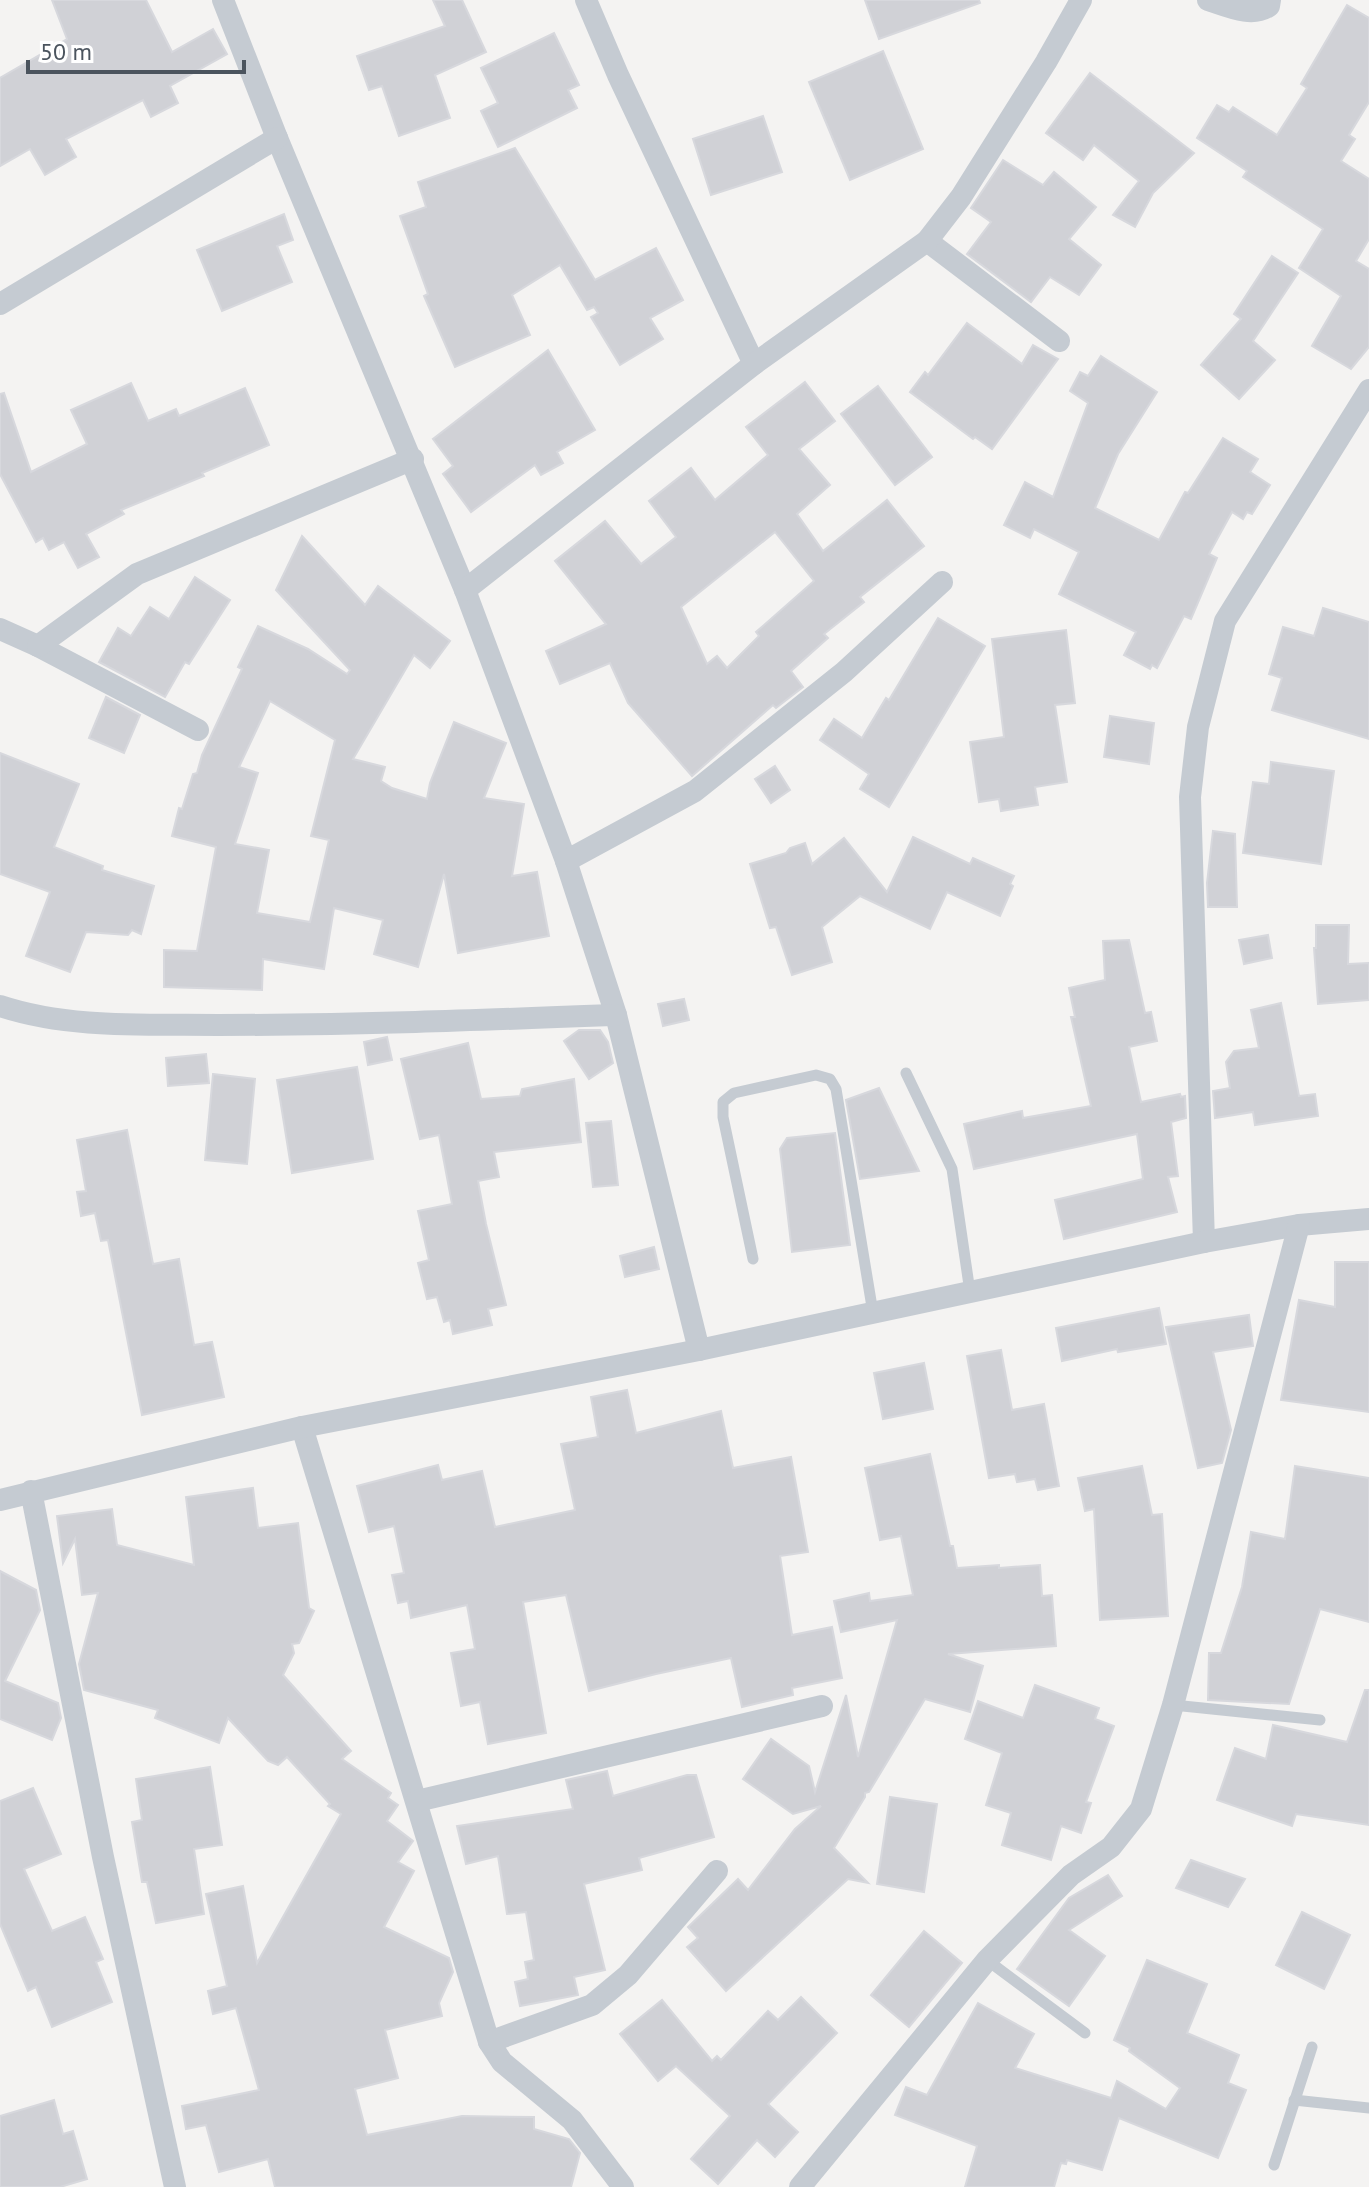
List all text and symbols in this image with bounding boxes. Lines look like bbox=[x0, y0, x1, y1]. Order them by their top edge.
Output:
scale bar bbox=[28, 24, 244, 74]
text: 50 m bbox=[40, 36, 92, 67]

